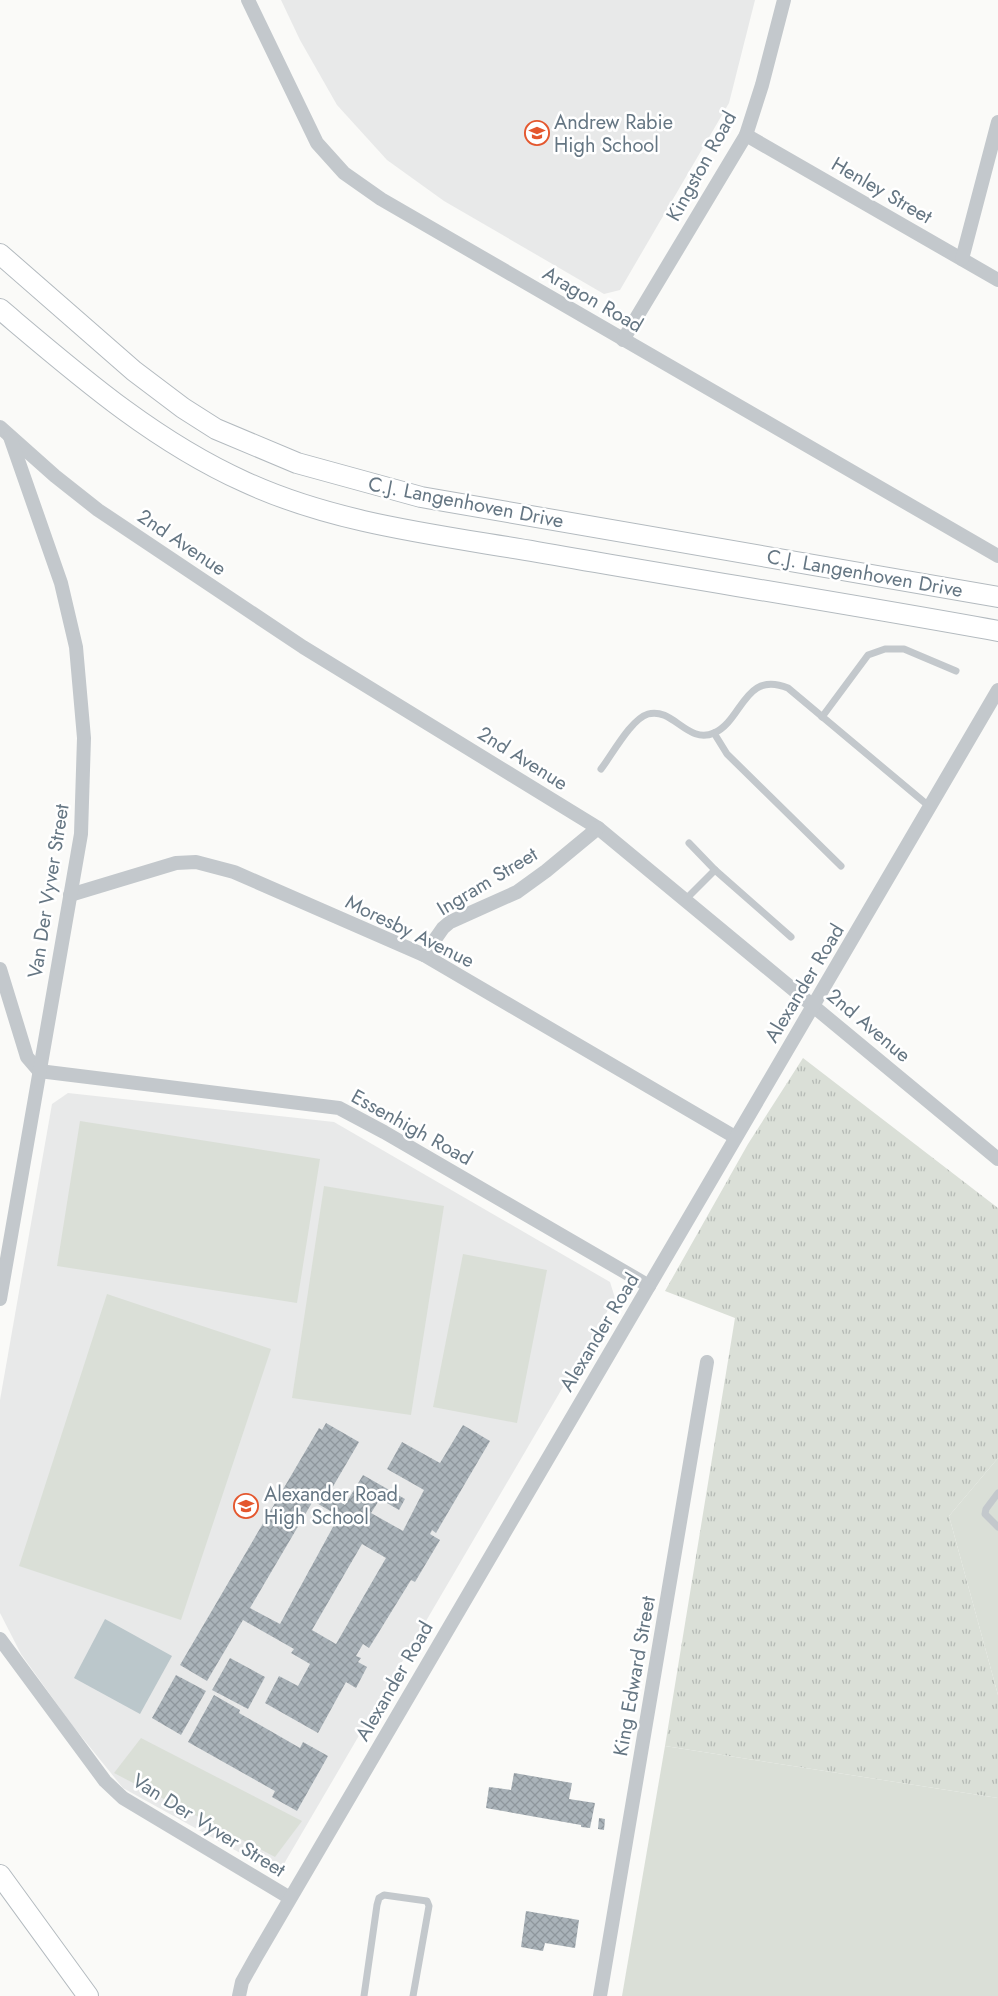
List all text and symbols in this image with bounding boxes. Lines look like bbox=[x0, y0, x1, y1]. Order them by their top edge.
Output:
street label: Kingston Road bbox=[659, 106, 744, 227]
place label: Andrew Rabie High School bbox=[554, 108, 673, 160]
school or university icon: Andrew Rabie High School bbox=[524, 120, 550, 146]
street label: Henley Street bbox=[826, 150, 938, 231]
street label: Aragon Road bbox=[537, 259, 648, 340]
street label: C.J. Langenhoven Drive bbox=[366, 469, 566, 536]
street label: 2nd Avenue bbox=[131, 502, 232, 583]
street label: C.J. Langenhoven Drive bbox=[765, 542, 965, 605]
street label: 2nd Avenue bbox=[472, 719, 573, 798]
street label: Van Der Vyver Street bbox=[20, 802, 77, 980]
street label: Ingram Street bbox=[432, 840, 543, 923]
street label: Moresby Avenue bbox=[340, 888, 479, 975]
street label: Alexander Road bbox=[757, 918, 851, 1048]
street label: 2nd Avenue bbox=[820, 982, 917, 1069]
street label: Essenhigh Road bbox=[346, 1082, 478, 1173]
street label: Alexander Road bbox=[552, 1267, 646, 1397]
place label: Alexander Road High School bbox=[264, 1480, 398, 1532]
school or university icon: Alexander Road High School bbox=[233, 1493, 259, 1519]
street label: King Edward Street bbox=[606, 1594, 663, 1758]
street label: Alexander Road bbox=[348, 1616, 440, 1747]
street label: Van Der Vyver Street bbox=[126, 1766, 291, 1884]

